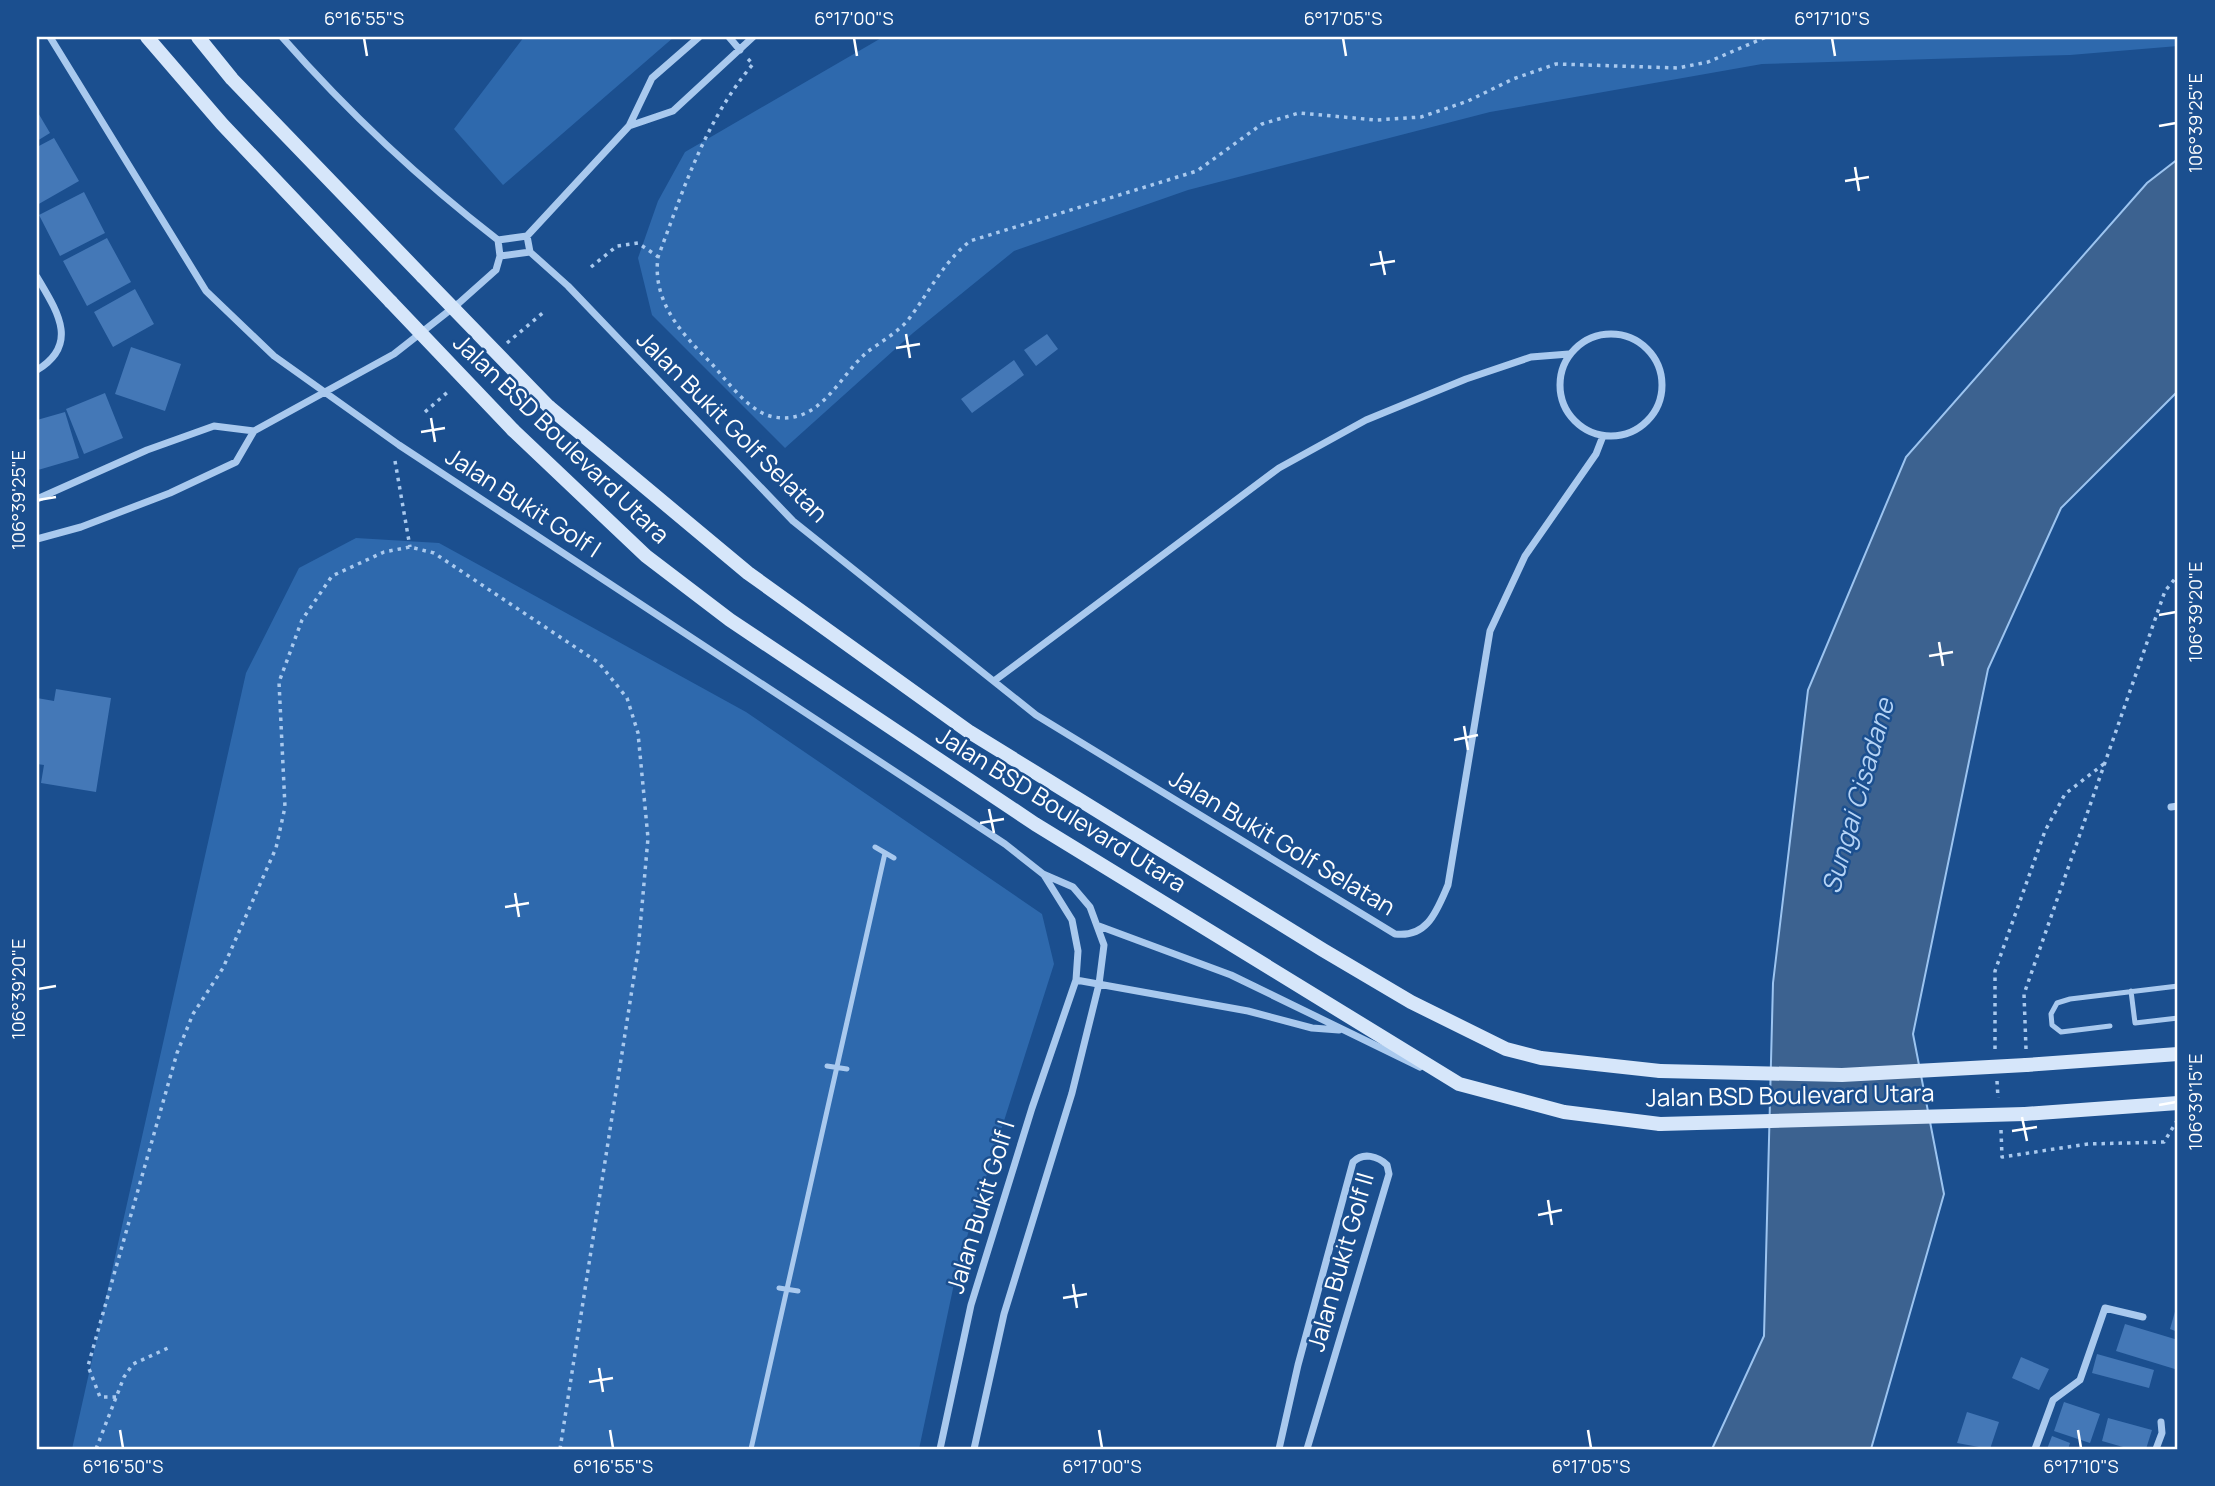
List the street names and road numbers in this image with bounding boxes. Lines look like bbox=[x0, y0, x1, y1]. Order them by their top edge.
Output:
street label: Jalan Bukit Golf Selatan bbox=[630, 323, 836, 529]
street label: Jalan BSD Boulevard Utara bbox=[447, 326, 677, 550]
street label: Jalan Bukit Golf I bbox=[440, 439, 608, 564]
street label: Jalan BSD Boulevard Utara bbox=[931, 718, 1193, 899]
street label: Jalan Bukit Golf Selatan bbox=[1164, 761, 1402, 922]
street label: Jalan BSD Boulevard Utara bbox=[1645, 1075, 1935, 1114]
street label: Jalan Bukit Golf I bbox=[938, 1116, 1022, 1297]
street label: Jalan Bukit Golf II bbox=[1298, 1168, 1381, 1355]

